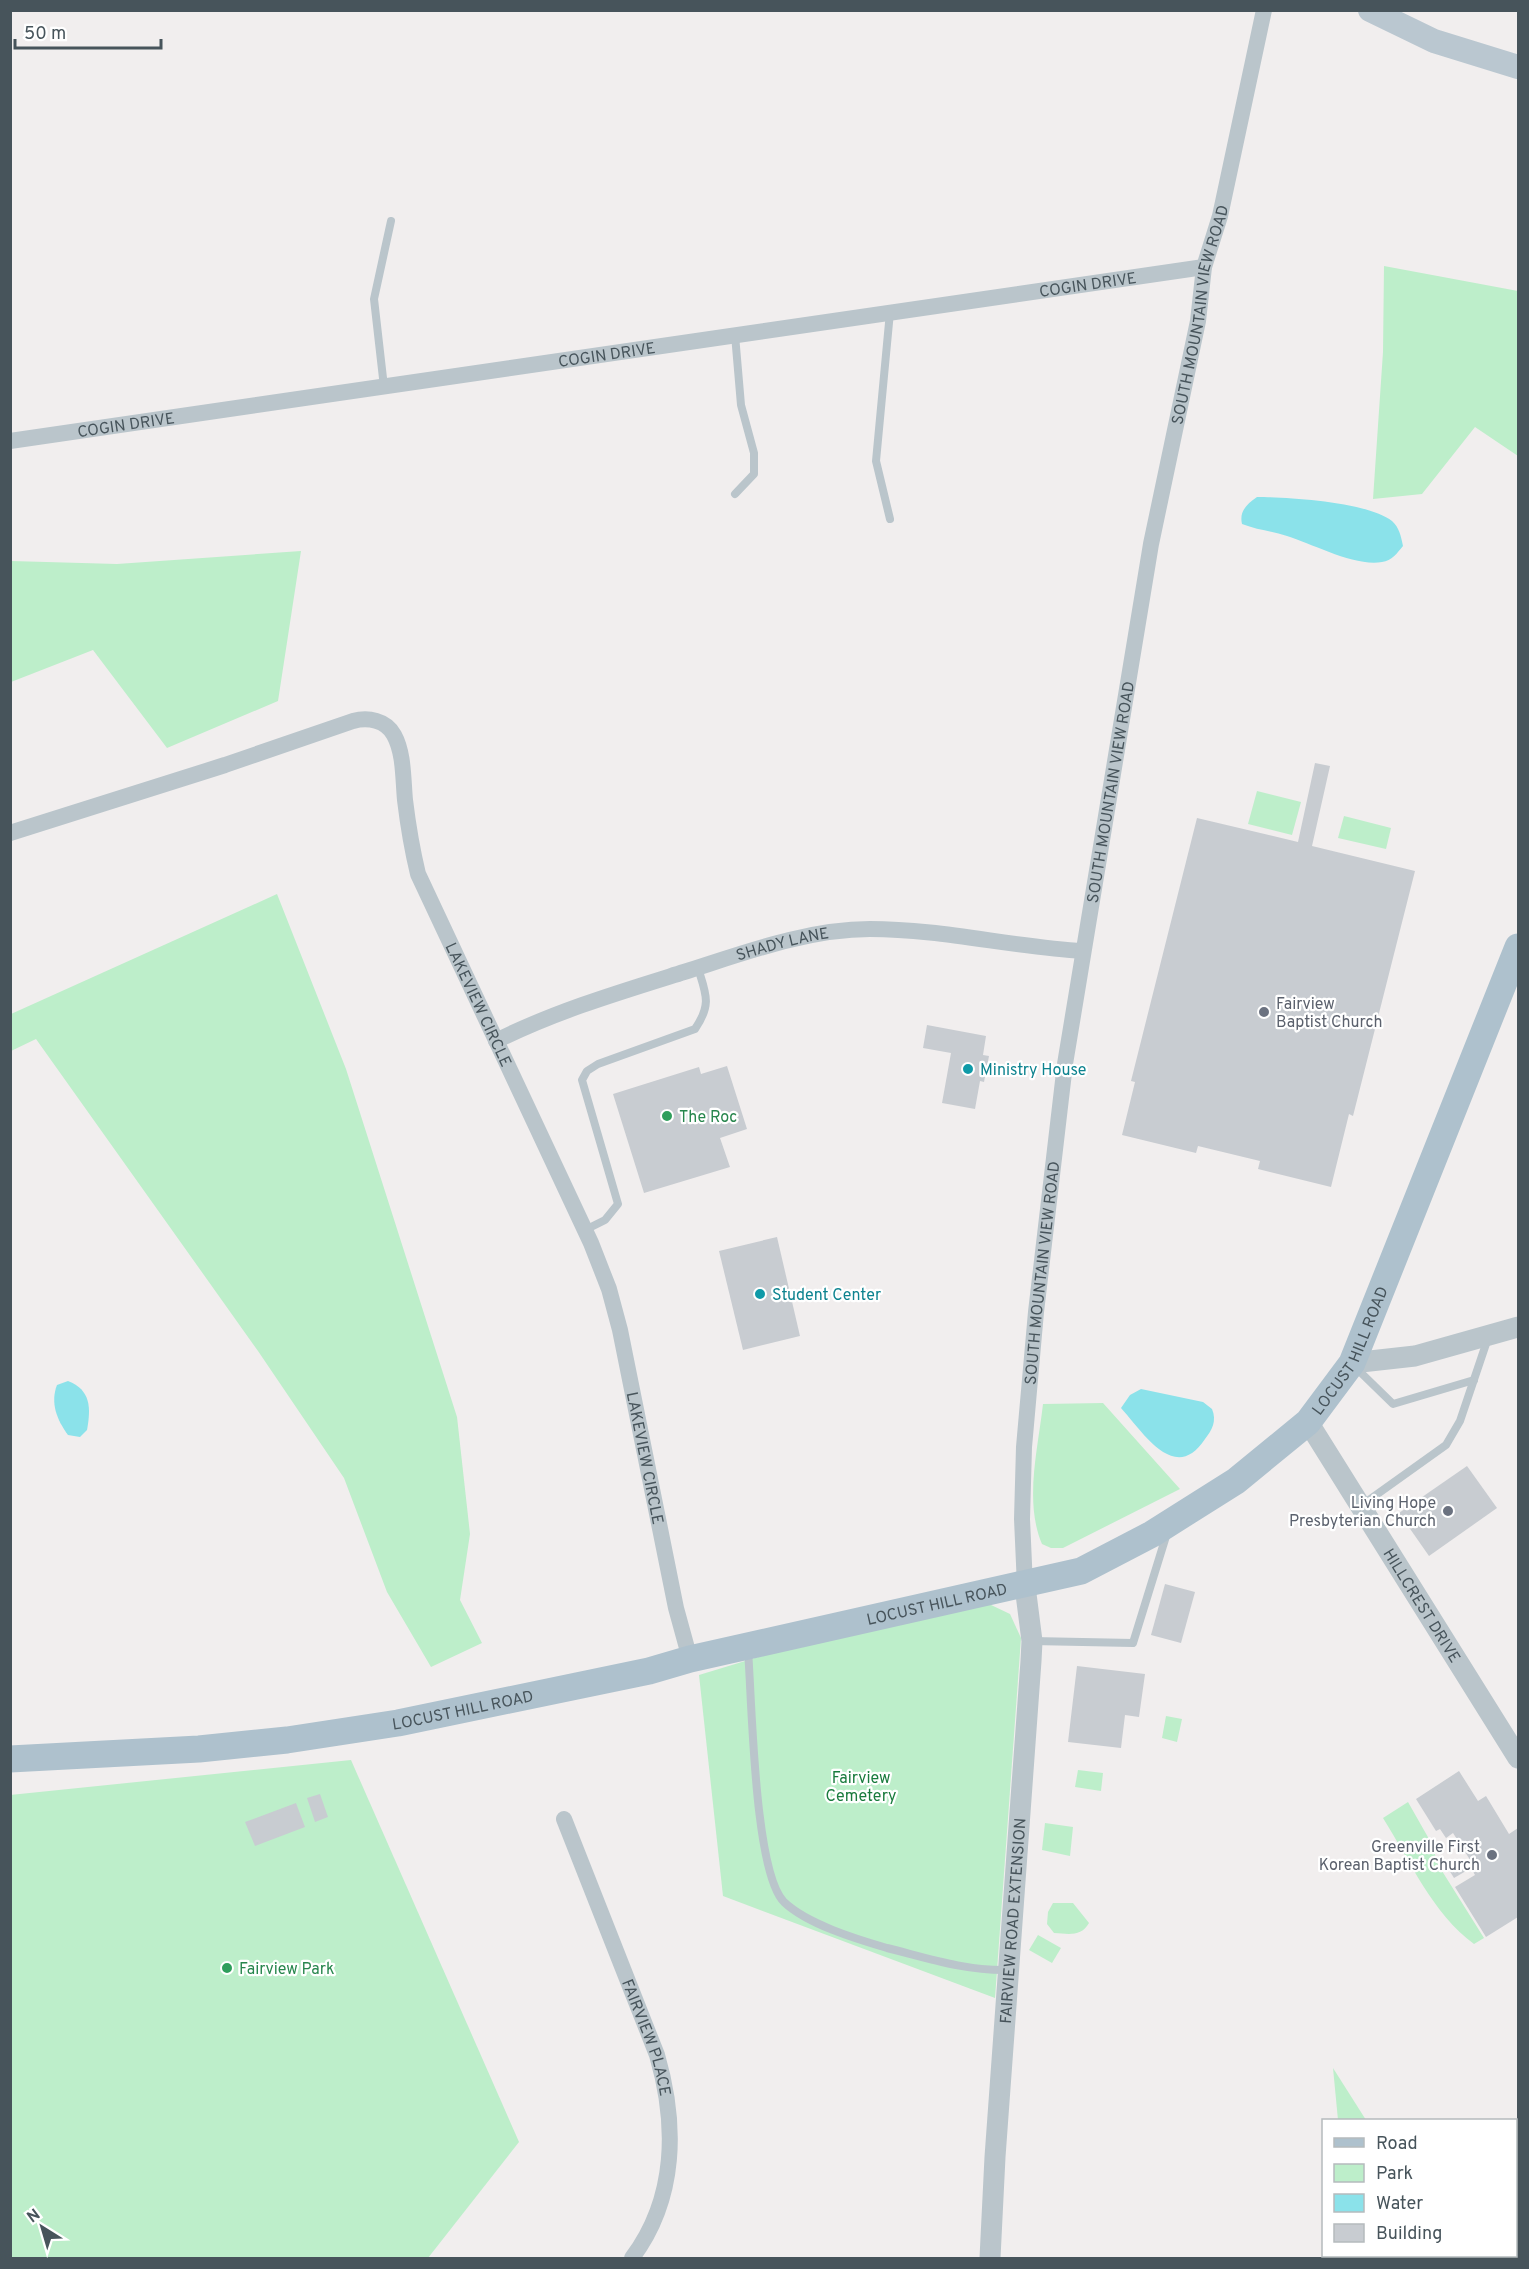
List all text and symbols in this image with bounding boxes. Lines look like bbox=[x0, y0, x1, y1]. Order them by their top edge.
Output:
scale bar bbox=[15, 12, 160, 50]
text: 50 m bbox=[24, 23, 66, 46]
street label: SOUTH MOUNTAIN VIEW ROAD bbox=[1168, 203, 1234, 427]
street label: COGIN DRIVE bbox=[1038, 269, 1138, 303]
street label: COGIN DRIVE bbox=[557, 339, 657, 373]
street label: COGIN DRIVE bbox=[76, 409, 176, 443]
street label: SOUTH MOUNTAIN VIEW ROAD bbox=[1084, 680, 1140, 905]
street label: SHADY LANE bbox=[734, 924, 830, 967]
street label: LAKEVIEW CIRCLE bbox=[440, 940, 515, 1070]
place label: Fairview Baptist Church bbox=[1276, 995, 1382, 1033]
marker: Fairview Baptist Church bbox=[1257, 1005, 1271, 1019]
place label: Ministry House bbox=[980, 1061, 1086, 1081]
marker: Ministry House bbox=[961, 1062, 975, 1076]
place label: The Roc bbox=[679, 1108, 737, 1128]
marker: The Roc bbox=[660, 1109, 674, 1123]
street label: SOUTH MOUNTAIN VIEW ROAD bbox=[1022, 1160, 1066, 1386]
street label: LOCUST HILL ROAD bbox=[1309, 1284, 1394, 1420]
place label: Student Center bbox=[772, 1286, 881, 1306]
marker: Student Center bbox=[753, 1287, 767, 1301]
street label: LAKEVIEW CIRCLE bbox=[621, 1390, 667, 1526]
place label: Living Hope Presbyterian Church bbox=[1289, 1494, 1436, 1532]
marker: Living Hope Presbyterian Church bbox=[1441, 1504, 1455, 1518]
street label: HILLCREST DRIVE bbox=[1378, 1545, 1464, 1667]
street label: LOCUST HILL ROAD bbox=[865, 1580, 1010, 1631]
street label: LOCUST HILL ROAD bbox=[391, 1687, 535, 1736]
park label: Fairview Cemetery bbox=[826, 1769, 896, 1807]
street label: FAIRVIEW ROAD EXTENSION bbox=[997, 1817, 1032, 2025]
place label: Greenville First Korean Baptist Church bbox=[1319, 1838, 1480, 1876]
marker: Greenville First Korean Baptist Church bbox=[1485, 1848, 1499, 1862]
place label: Fairview Park bbox=[239, 1960, 335, 1980]
marker: Fairview Park bbox=[220, 1961, 234, 1975]
street label: FAIRVIEW PLACE bbox=[616, 1977, 674, 2098]
legend bbox=[1322, 2119, 1517, 2257]
text: Road bbox=[1376, 2133, 1418, 2156]
text: Park bbox=[1376, 2163, 1413, 2186]
text: Water bbox=[1376, 2193, 1423, 2216]
north arrow bbox=[12, 2197, 72, 2257]
text: N bbox=[24, 2205, 45, 2228]
text: Building bbox=[1376, 2223, 1442, 2246]

